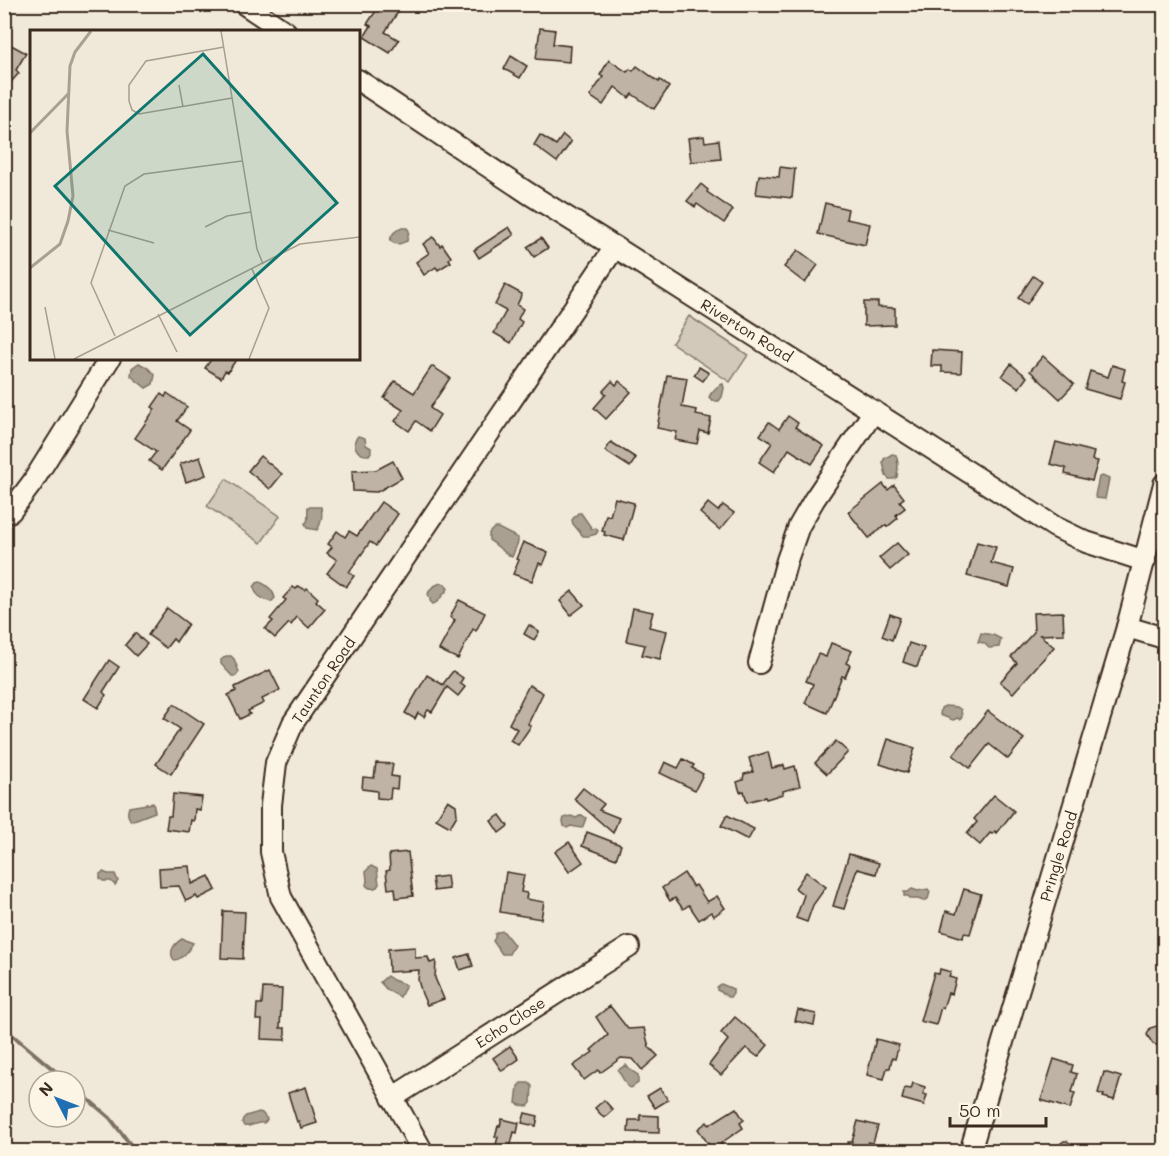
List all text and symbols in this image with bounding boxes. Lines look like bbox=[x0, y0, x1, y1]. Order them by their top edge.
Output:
inset map bbox=[30, 30, 360, 360]
street label: Riverton Road bbox=[697, 294, 797, 366]
street label: Taunton Road bbox=[287, 633, 359, 727]
street label: Pringle Road bbox=[1035, 808, 1081, 904]
street label: Echo Close bbox=[471, 992, 549, 1052]
north arrow bbox=[27, 1069, 87, 1129]
text: N bbox=[34, 1077, 57, 1100]
scale bar bbox=[950, 1090, 1046, 1128]
text: 50 m bbox=[959, 1098, 1001, 1122]

